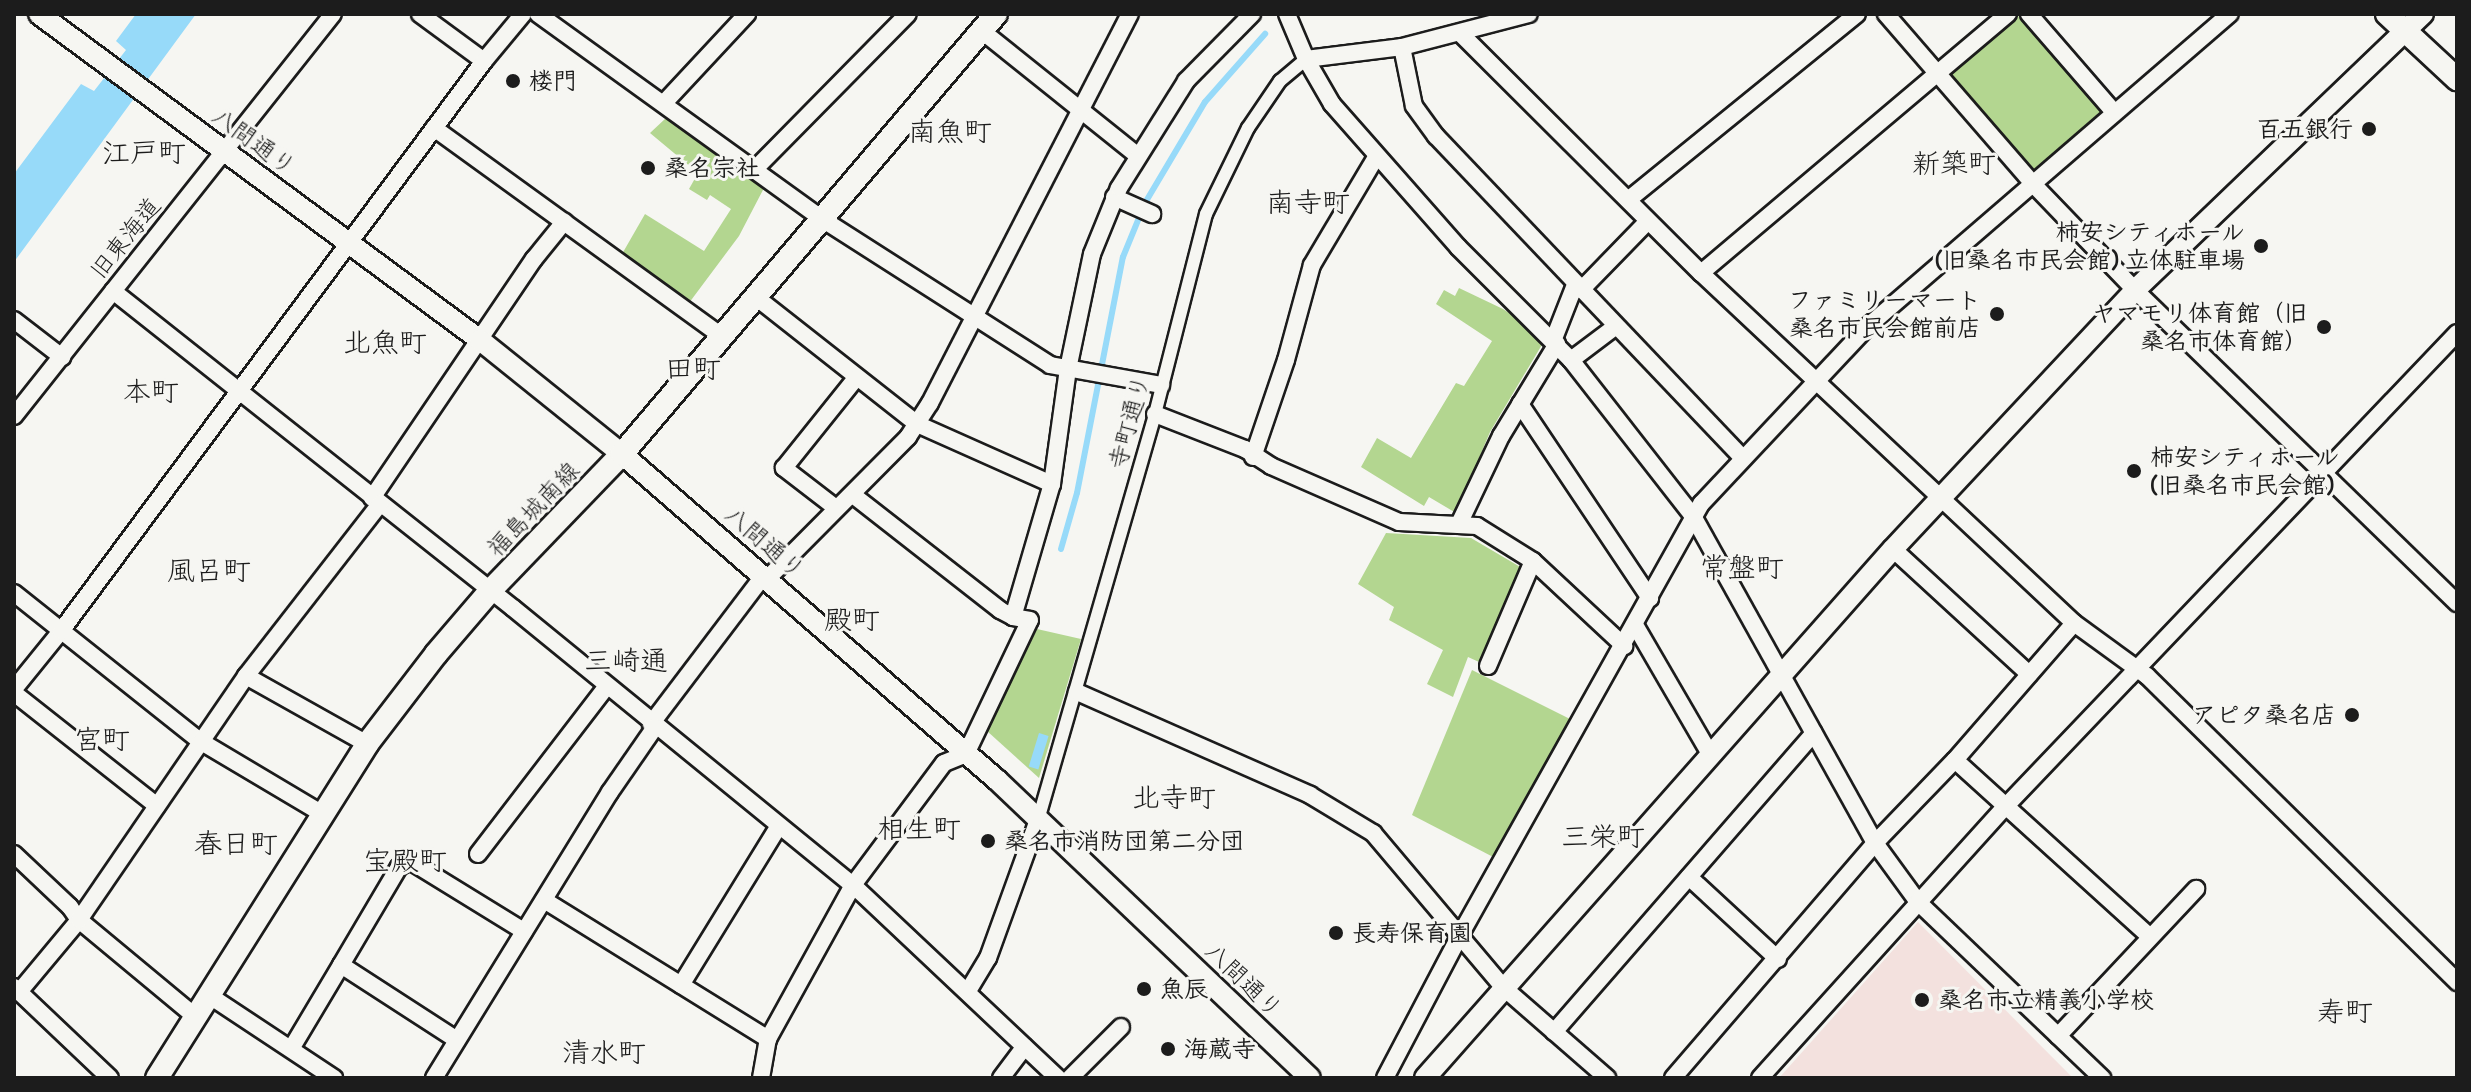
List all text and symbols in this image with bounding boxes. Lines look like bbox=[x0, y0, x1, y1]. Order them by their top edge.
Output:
place label: 楼門 bbox=[529, 67, 577, 95]
marker: 楼門 bbox=[504, 72, 522, 90]
street label: 八間通り bbox=[207, 101, 301, 181]
district label: 南魚町 bbox=[908, 114, 992, 148]
place label: 百五銀行 bbox=[2257, 115, 2353, 143]
marker: 百五銀行 bbox=[2360, 120, 2378, 138]
district label: 江戸町 bbox=[102, 135, 186, 169]
district label: 新築町 bbox=[1912, 146, 1996, 180]
place label: 桑名宗社 bbox=[664, 154, 760, 182]
marker: 桑名宗社 bbox=[639, 159, 657, 177]
district label: 南寺町 bbox=[1266, 185, 1350, 219]
street label: 旧東海道 bbox=[84, 192, 166, 284]
place label: 柿安シティホール (旧桑名市民会館) 立体駐車場 bbox=[1935, 218, 2245, 274]
marker: 柿安シティホール (旧桑名市民会館) 立体駐車場 bbox=[2252, 237, 2270, 255]
place label: ファミリーマート 桑名市民会館前店 bbox=[1789, 286, 1981, 342]
place label: ヤマモリ体育館（旧 桑名市体育館） bbox=[2092, 299, 2308, 355]
marker: ファミリーマート 桑名市民会館前店 bbox=[1988, 305, 2006, 323]
marker: ヤマモリ体育館（旧 桑名市体育館） bbox=[2315, 318, 2333, 336]
district label: 北魚町 bbox=[343, 325, 427, 359]
district label: 田町 bbox=[665, 351, 721, 385]
street label: 寺町通り bbox=[1103, 372, 1155, 472]
district label: 本町 bbox=[123, 374, 179, 408]
place label: 柿安シティホール (旧桑名市民会館) bbox=[2150, 443, 2342, 499]
street label: 福島城南線 bbox=[481, 456, 585, 562]
marker: 柿安シティホール (旧桑名市民会館) bbox=[2125, 462, 2143, 480]
street label: 八間通り bbox=[719, 500, 811, 584]
district label: 常盤町 bbox=[1700, 550, 1784, 584]
district label: 風呂町 bbox=[167, 553, 251, 587]
district label: 殿町 bbox=[824, 602, 880, 636]
district label: 三崎通 bbox=[584, 643, 668, 677]
place label: アピタ桑名店 bbox=[2192, 701, 2336, 729]
marker: アピタ桑名店 bbox=[2343, 706, 2361, 724]
district label: 宮町 bbox=[74, 722, 130, 756]
district label: 北寺町 bbox=[1132, 780, 1216, 814]
district label: 相生町 bbox=[877, 811, 961, 845]
district label: 三栄町 bbox=[1561, 819, 1645, 853]
district label: 春日町 bbox=[194, 826, 278, 860]
place label: 桑名市消防団第二分団 bbox=[1004, 827, 1244, 855]
marker: 桑名市消防団第二分団 bbox=[979, 832, 997, 850]
district label: 宝殿町 bbox=[363, 843, 447, 877]
place label: 長寿保育園 bbox=[1352, 919, 1472, 947]
marker: 長寿保育園 bbox=[1327, 924, 1345, 942]
street label: 八間通り bbox=[1199, 936, 1289, 1024]
place label: 魚辰 bbox=[1160, 975, 1208, 1003]
marker: 魚辰 bbox=[1135, 980, 1153, 998]
place label: 桑名市立精義小学校 bbox=[1938, 986, 2154, 1014]
marker: 桑名市立精義小学校 bbox=[1913, 991, 1931, 1009]
district label: 寿町 bbox=[2317, 994, 2373, 1028]
district label: 清水町 bbox=[562, 1035, 646, 1069]
place label: 海蔵寺 bbox=[1184, 1035, 1256, 1063]
marker: 海蔵寺 bbox=[1159, 1040, 1177, 1058]

